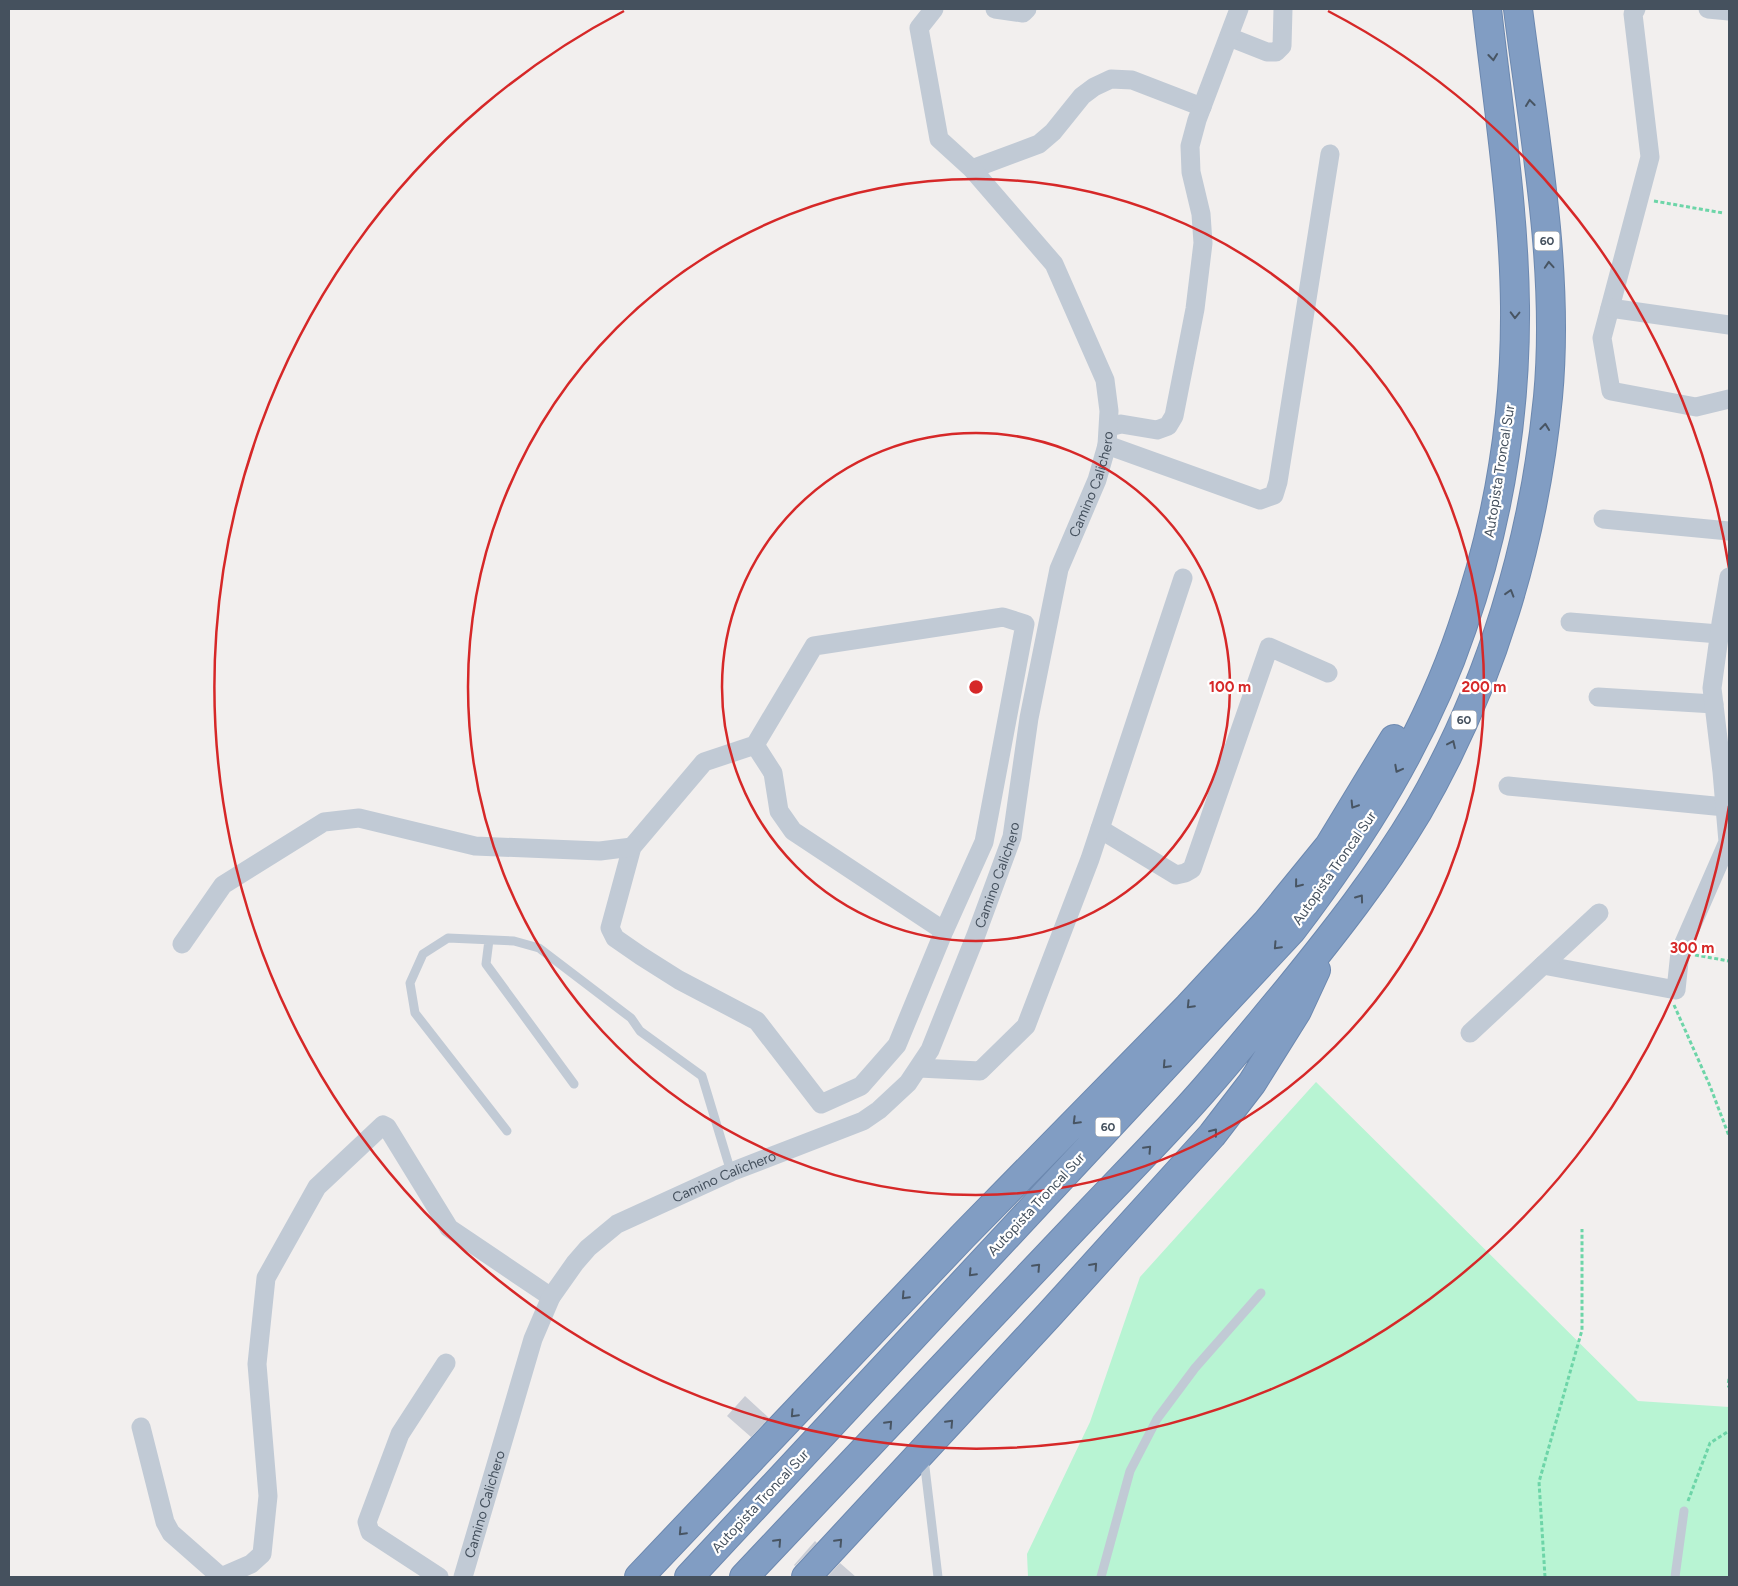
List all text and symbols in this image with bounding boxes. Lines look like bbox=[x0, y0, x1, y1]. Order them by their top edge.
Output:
one-way arrow bbox=[1487, 54, 1498, 62]
one-way arrow bbox=[1525, 99, 1536, 107]
road number: 60 bbox=[1534, 232, 1560, 250]
one-way arrow bbox=[1543, 260, 1554, 268]
one-way arrow bbox=[1510, 312, 1520, 320]
street label: Autopista Troncal Sur bbox=[1481, 403, 1518, 539]
one-way arrow bbox=[1539, 423, 1550, 431]
street label: Camino Calichero bbox=[1066, 431, 1117, 540]
one-way arrow bbox=[1505, 589, 1515, 597]
centre of rings bbox=[967, 678, 985, 696]
text: 100 m bbox=[1209, 678, 1251, 696]
text: 200 m bbox=[1462, 678, 1506, 696]
road number: 60 bbox=[1452, 710, 1476, 730]
one-way arrow bbox=[1446, 740, 1457, 749]
one-way arrow bbox=[1394, 764, 1404, 773]
one-way arrow bbox=[1351, 800, 1360, 809]
street label: Autopista Troncal Sur bbox=[1289, 808, 1380, 928]
street label: Camino Calichero bbox=[971, 821, 1023, 931]
one-way arrow bbox=[1296, 878, 1304, 887]
one-way arrow bbox=[1354, 895, 1363, 904]
text: 300 m bbox=[1670, 939, 1714, 957]
one-way arrow bbox=[1274, 940, 1283, 949]
one-way arrow bbox=[1187, 1000, 1196, 1009]
one-way arrow bbox=[1163, 1059, 1172, 1068]
one-way arrow bbox=[1073, 1115, 1082, 1124]
road number: 60 bbox=[1096, 1118, 1120, 1136]
one-way arrow bbox=[1208, 1129, 1216, 1138]
one-way arrow bbox=[1142, 1146, 1151, 1155]
street label: Camino Calichero bbox=[670, 1147, 779, 1207]
street label: Autopista Troncal Sur bbox=[984, 1149, 1089, 1259]
one-way arrow bbox=[1088, 1263, 1097, 1272]
one-way arrow bbox=[1031, 1264, 1040, 1273]
one-way arrow bbox=[969, 1268, 978, 1277]
one-way arrow bbox=[902, 1291, 911, 1300]
one-way arrow bbox=[791, 1409, 800, 1418]
one-way arrow bbox=[944, 1419, 953, 1428]
one-way arrow bbox=[883, 1420, 892, 1429]
street label: Autopista Troncal Sur bbox=[708, 1446, 813, 1556]
street label: Camino Calichero bbox=[461, 1448, 509, 1560]
one-way arrow bbox=[679, 1527, 688, 1536]
one-way arrow bbox=[772, 1538, 781, 1547]
one-way arrow bbox=[833, 1538, 842, 1547]

